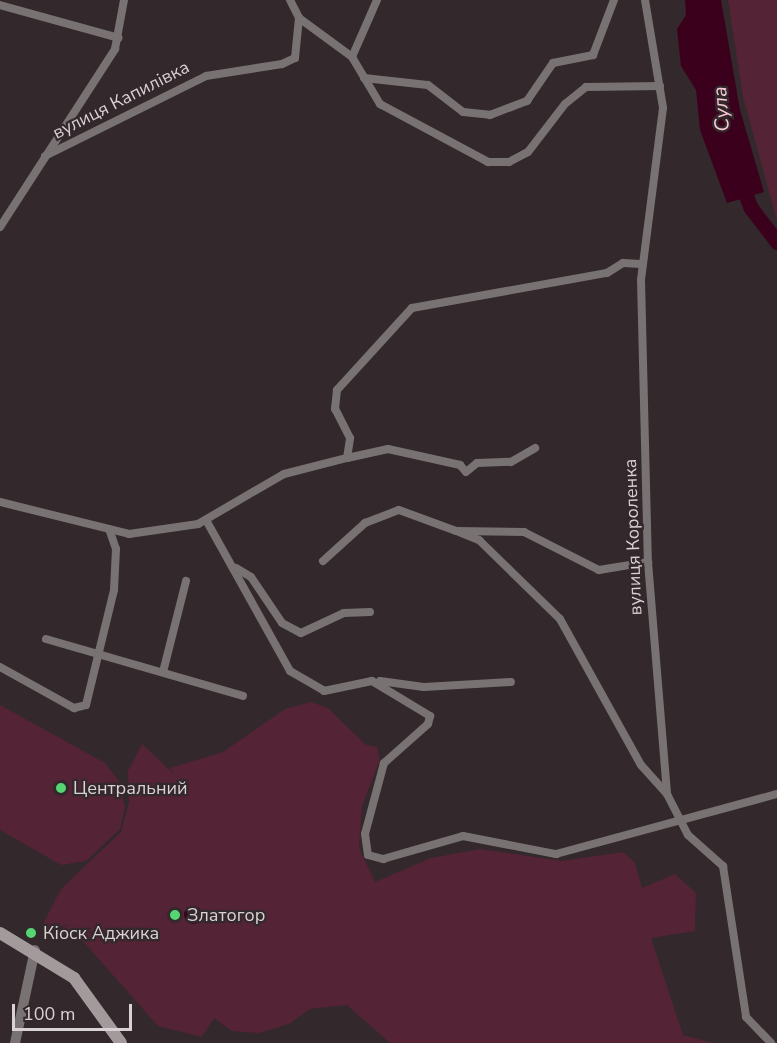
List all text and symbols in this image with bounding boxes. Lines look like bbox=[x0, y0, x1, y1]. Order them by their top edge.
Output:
street label: вулиця Капилівка bbox=[49, 56, 193, 144]
water label: Сула bbox=[707, 86, 735, 132]
street label: вулиця Короленка bbox=[619, 458, 647, 616]
place label: Центральний bbox=[73, 777, 188, 799]
marker: Центральний bbox=[54, 781, 68, 795]
place label: Златогор bbox=[187, 904, 265, 926]
marker: Златогор bbox=[168, 908, 182, 922]
place label: Кіоск Аджика bbox=[43, 922, 159, 944]
marker: Кіоск Аджика bbox=[24, 926, 38, 940]
scale bar bbox=[15, 992, 135, 1030]
text: 100 m bbox=[23, 1002, 75, 1026]

